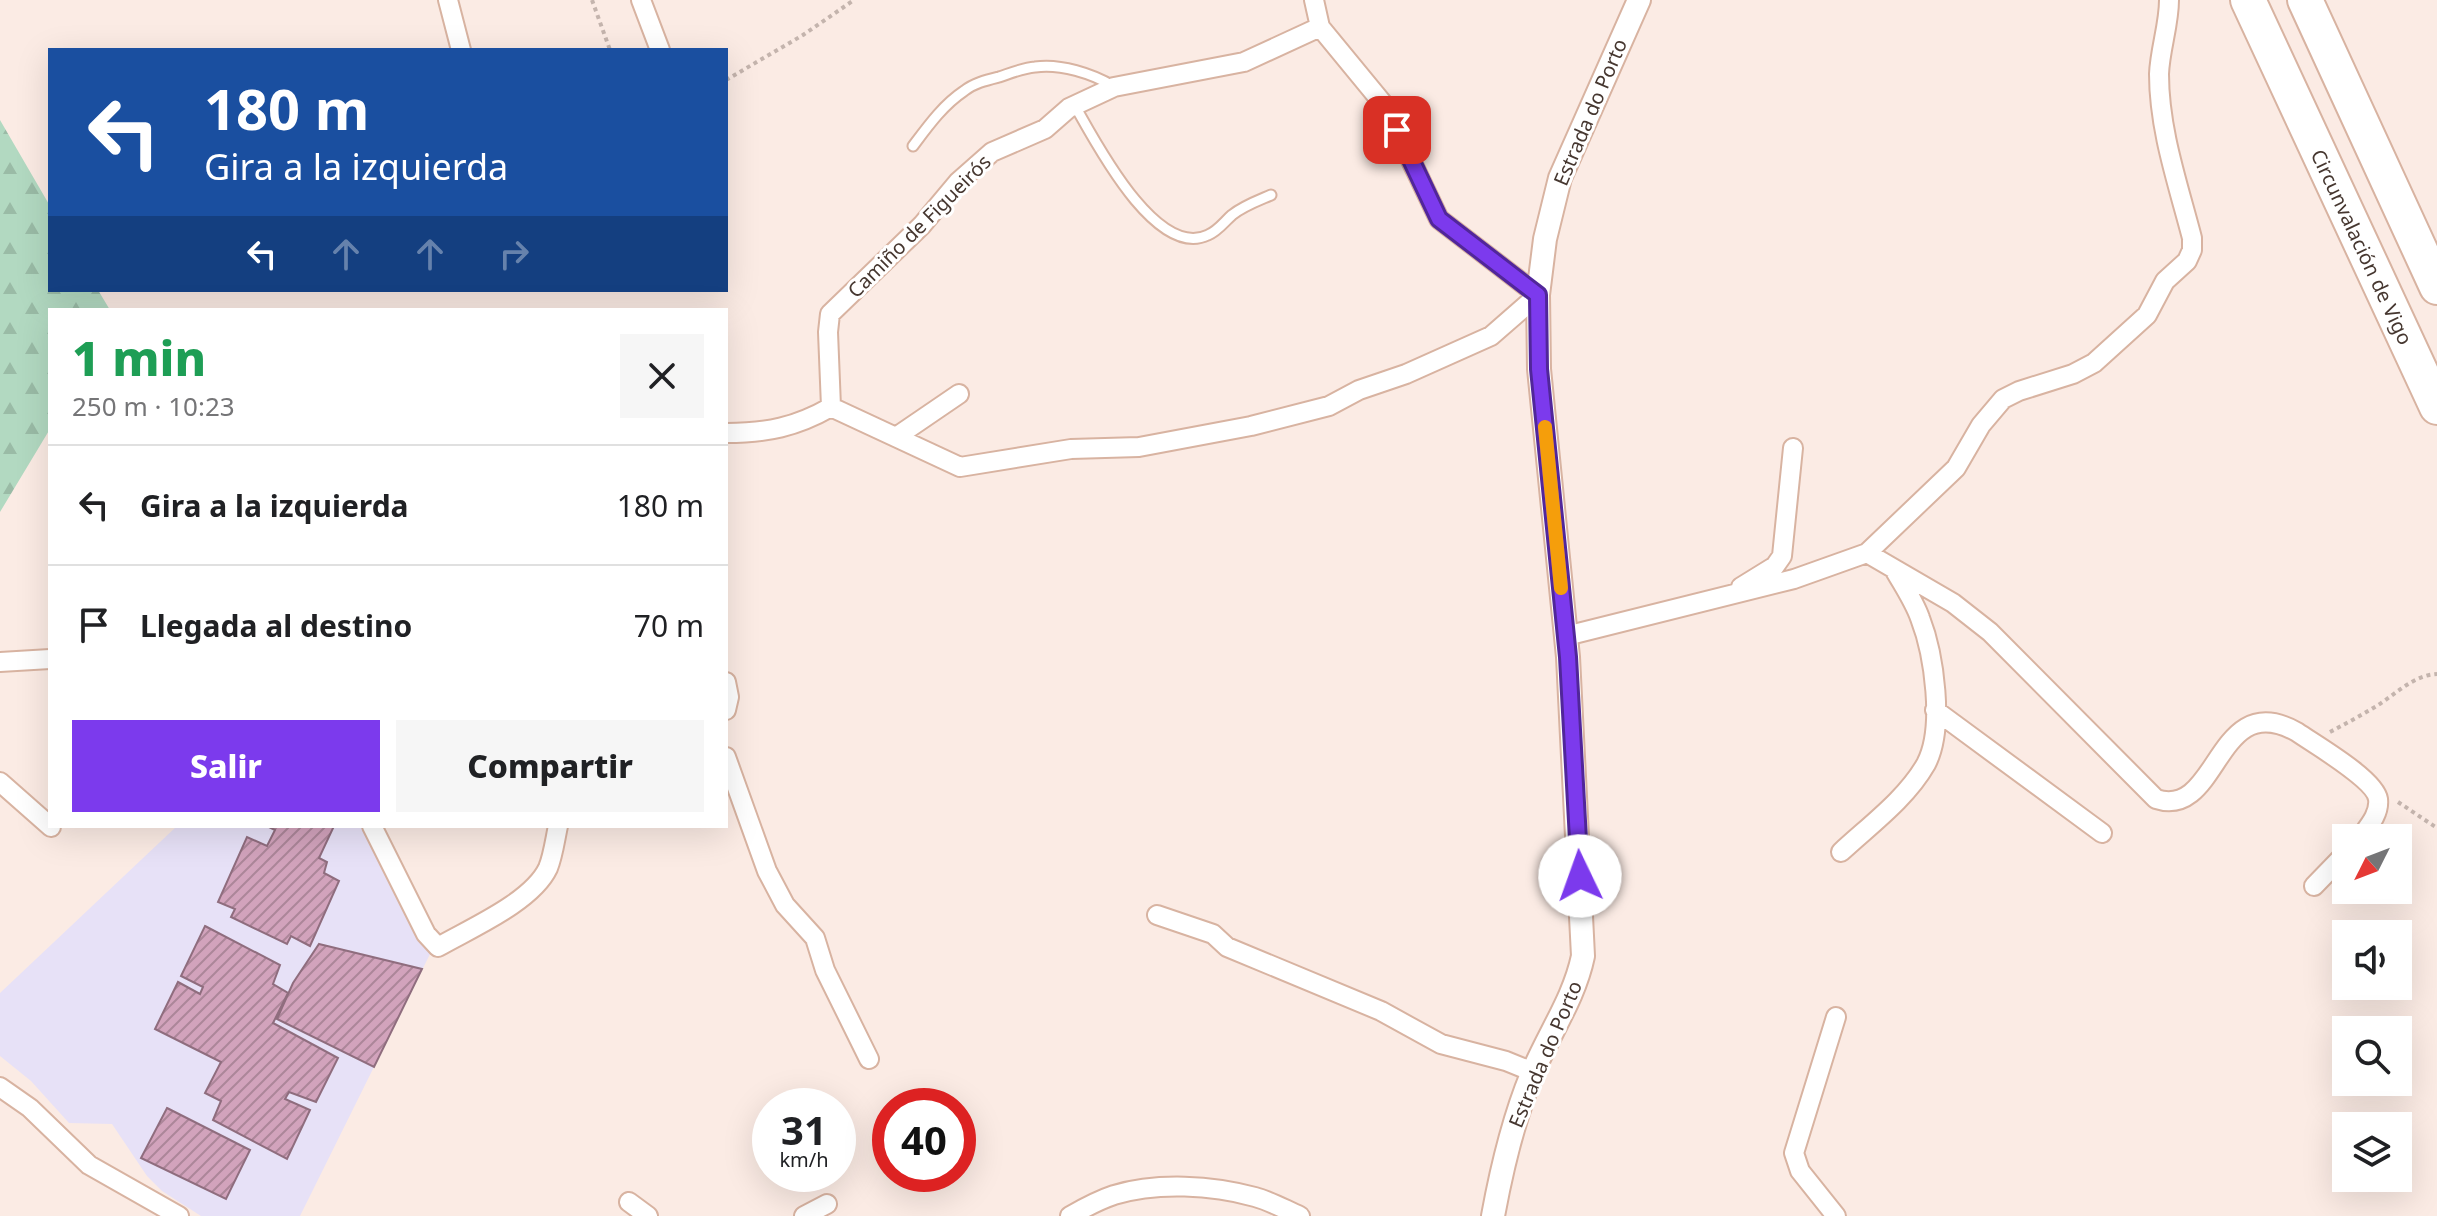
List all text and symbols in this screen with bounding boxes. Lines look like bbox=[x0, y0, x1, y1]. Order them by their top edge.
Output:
street label: Estrada do Porto bbox=[1547, 34, 1633, 190]
text: 180 m bbox=[204, 70, 369, 146]
icon: left bbox=[72, 80, 176, 184]
pin bbox=[1363, 96, 1431, 164]
icon: arrive bbox=[1375, 108, 1419, 152]
text: Gira a la izquierda bbox=[204, 142, 508, 191]
street label: Circunvalación de Vigo bbox=[2305, 145, 2419, 349]
street label: Camiño de Figueirós bbox=[841, 148, 997, 304]
icon: left bbox=[240, 232, 284, 276]
icon: ahead bbox=[324, 232, 368, 276]
icon: ahead bbox=[408, 232, 452, 276]
icon: right bbox=[492, 232, 536, 276]
text: 1 min bbox=[72, 325, 206, 390]
button: close bbox=[620, 334, 704, 418]
text: 250 m · 10:23 bbox=[72, 388, 235, 424]
icon: left bbox=[72, 483, 116, 527]
text: Gira a la izquierda bbox=[140, 485, 409, 526]
text: 180 m bbox=[617, 485, 704, 526]
icon: arrive bbox=[72, 603, 116, 647]
text: Llegada al destino bbox=[140, 605, 412, 646]
text: 70 m bbox=[634, 605, 704, 646]
button: Salir bbox=[72, 720, 380, 812]
button: Compartir bbox=[396, 720, 704, 812]
north arrow bbox=[2332, 824, 2412, 904]
map controls bbox=[2332, 824, 2412, 1192]
position arrow bbox=[1538, 834, 1622, 918]
button: sound bbox=[2332, 920, 2412, 1000]
street label: Estrada do Porto bbox=[1502, 976, 1588, 1132]
button: search bbox=[2332, 1016, 2412, 1096]
speed limit sign: 40 bbox=[872, 1088, 976, 1192]
text: 31 bbox=[781, 1102, 827, 1157]
button: layers bbox=[2332, 1112, 2412, 1192]
text: km/h bbox=[779, 1146, 829, 1173]

